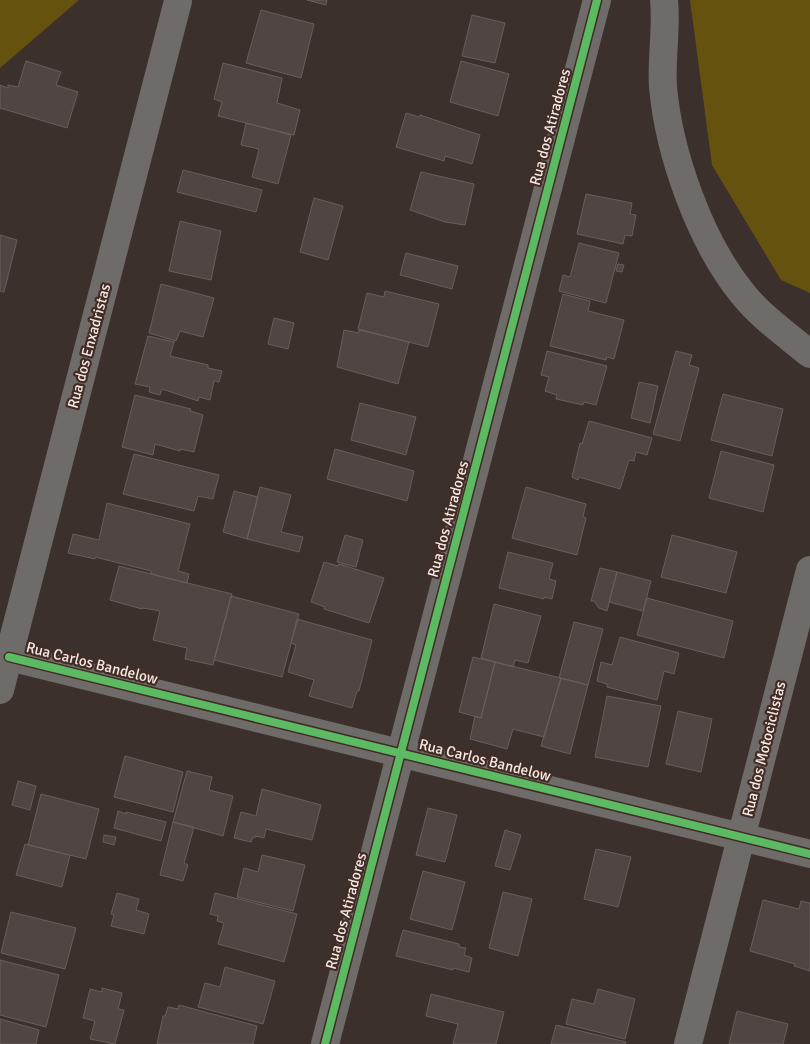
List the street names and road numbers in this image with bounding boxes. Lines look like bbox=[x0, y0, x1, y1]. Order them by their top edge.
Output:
street label: Rua dos Atiradores bbox=[526, 66, 574, 187]
street label: Rua dos Enxadristas bbox=[64, 281, 114, 410]
street label: Rua dos Atiradores bbox=[424, 458, 472, 579]
street label: Rua Carlos Bandelow bbox=[24, 638, 160, 688]
street label: Rua dos Motociclistas bbox=[738, 679, 790, 819]
street label: Rua Carlos Bandelow bbox=[417, 735, 553, 785]
street label: Rua dos Atiradores bbox=[322, 850, 370, 971]

